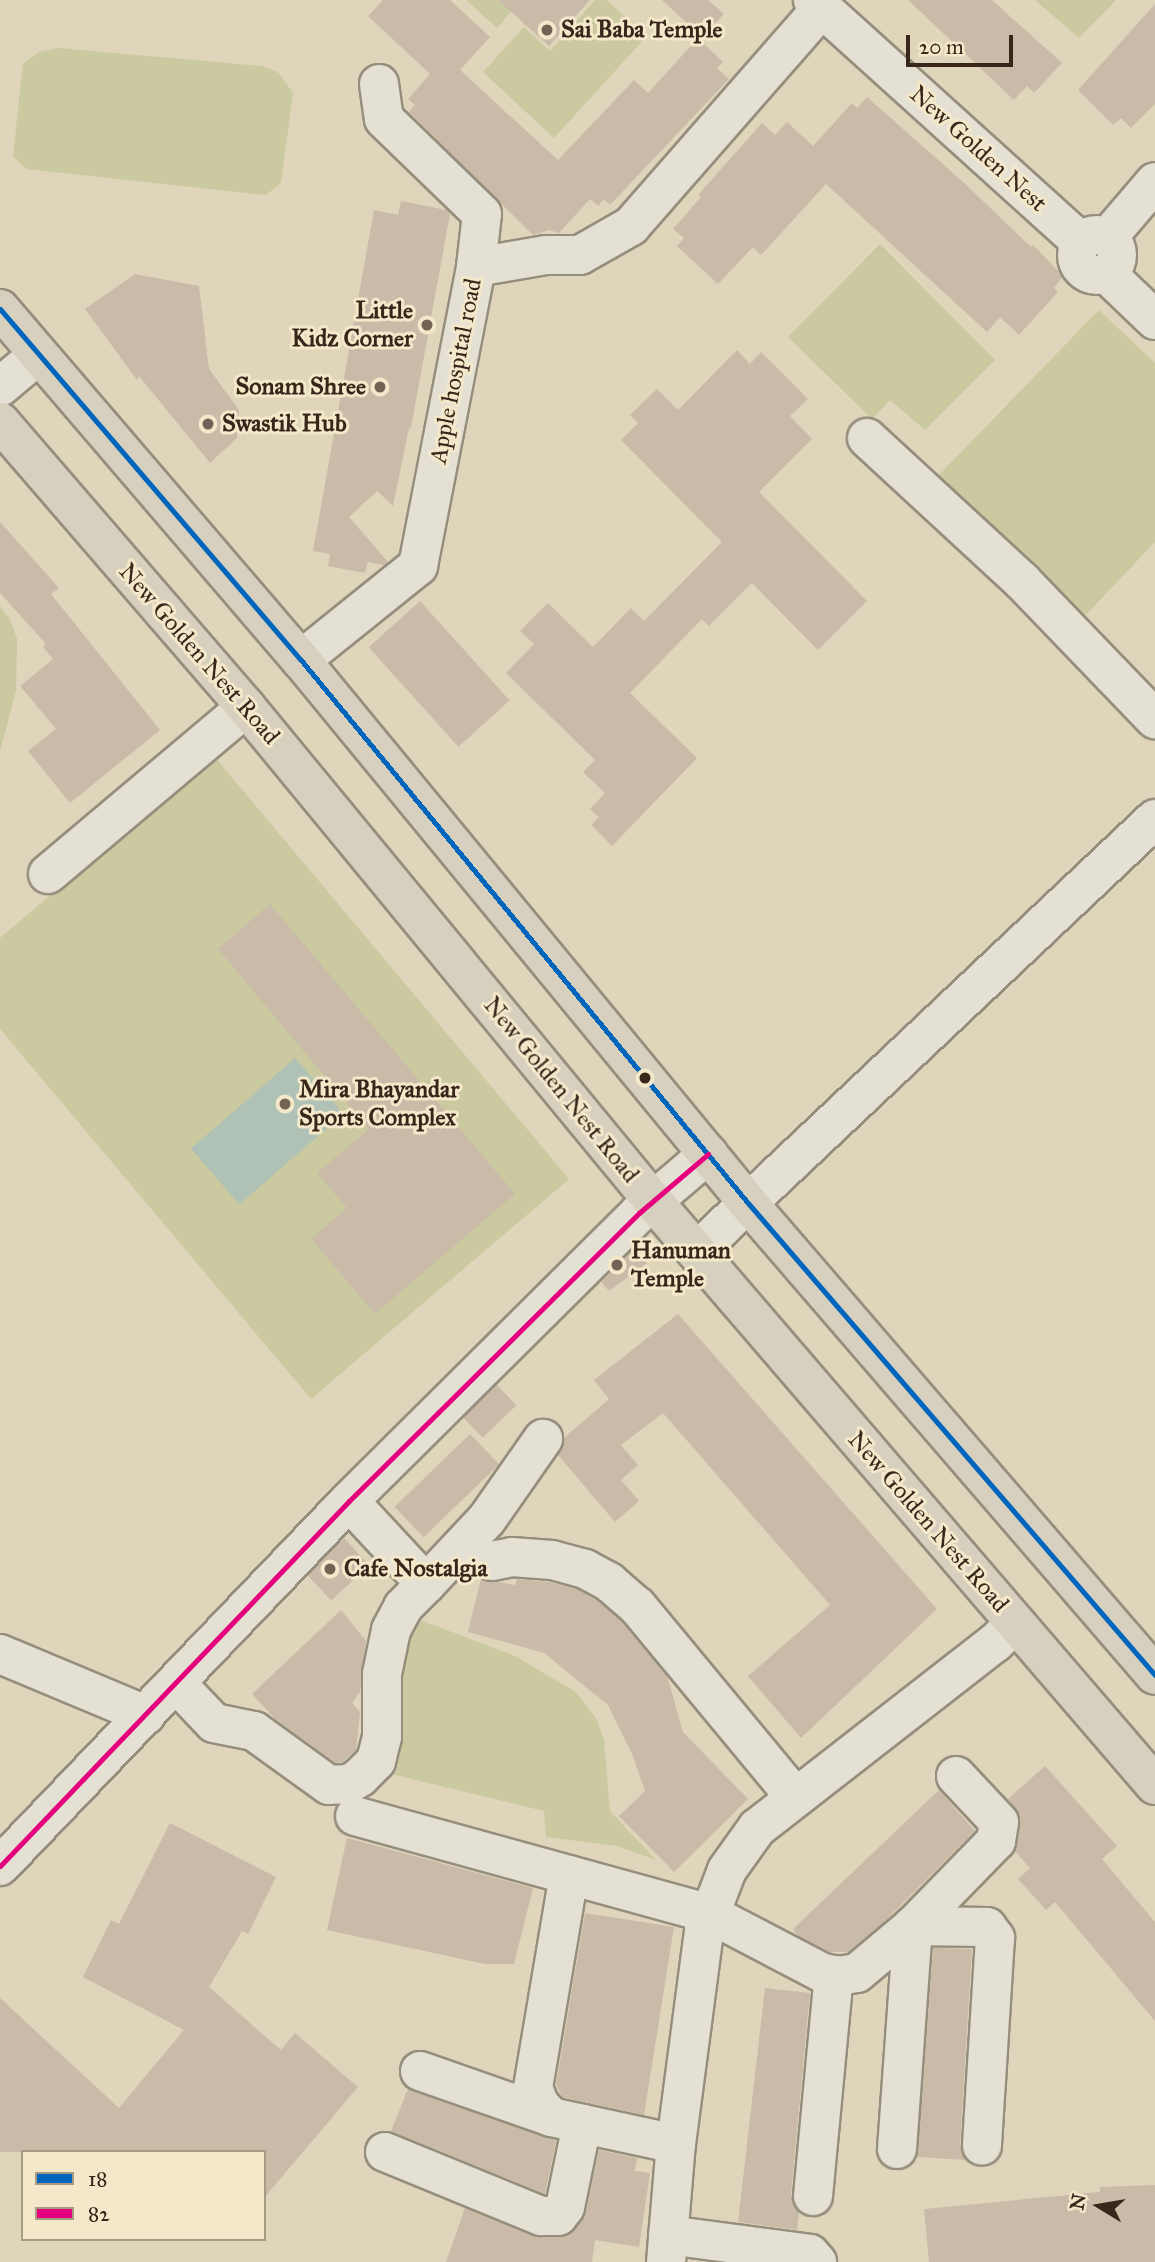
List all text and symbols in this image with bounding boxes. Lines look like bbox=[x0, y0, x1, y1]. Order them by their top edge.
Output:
place label: Sai Baba Temple bbox=[561, 16, 723, 44]
scale bar bbox=[910, 21, 1017, 65]
marker: Sai Baba Temple bbox=[539, 22, 555, 38]
text: 20 m bbox=[919, 34, 964, 60]
street label: New Golden Nest bbox=[904, 80, 1052, 218]
street label: Apple hospital road bbox=[424, 276, 488, 466]
place label: Little Kidz Corner bbox=[292, 297, 413, 353]
marker: Little Kidz Corner bbox=[419, 317, 435, 333]
place label: Sonam Shree bbox=[235, 373, 366, 401]
marker: Sonam Shree bbox=[372, 379, 388, 395]
place label: Swastik Hub bbox=[222, 410, 347, 438]
marker: Swastik Hub bbox=[200, 416, 216, 432]
street label: New Golden Nest Road bbox=[112, 557, 286, 751]
street label: New Golden Nest Road bbox=[477, 991, 645, 1189]
unlabelled marker bbox=[638, 1071, 652, 1085]
place label: Mira Bhayandar Sports Complex bbox=[299, 1076, 459, 1132]
marker: Mira Bhayandar Sports Complex bbox=[277, 1096, 293, 1112]
place label: Hanuman Temple bbox=[631, 1237, 731, 1293]
marker: Hanuman Temple bbox=[609, 1257, 625, 1273]
street label: New Golden Nest Road bbox=[841, 1425, 1015, 1619]
place label: Cafe Nostalgia bbox=[344, 1555, 488, 1583]
marker: Cafe Nostalgia bbox=[322, 1561, 338, 1577]
legend bbox=[21, 2150, 266, 2241]
text: 18 bbox=[88, 2166, 107, 2192]
north arrow bbox=[1064, 2171, 1134, 2241]
text: N bbox=[1065, 2192, 1091, 2212]
text: 82 bbox=[88, 2201, 110, 2227]

